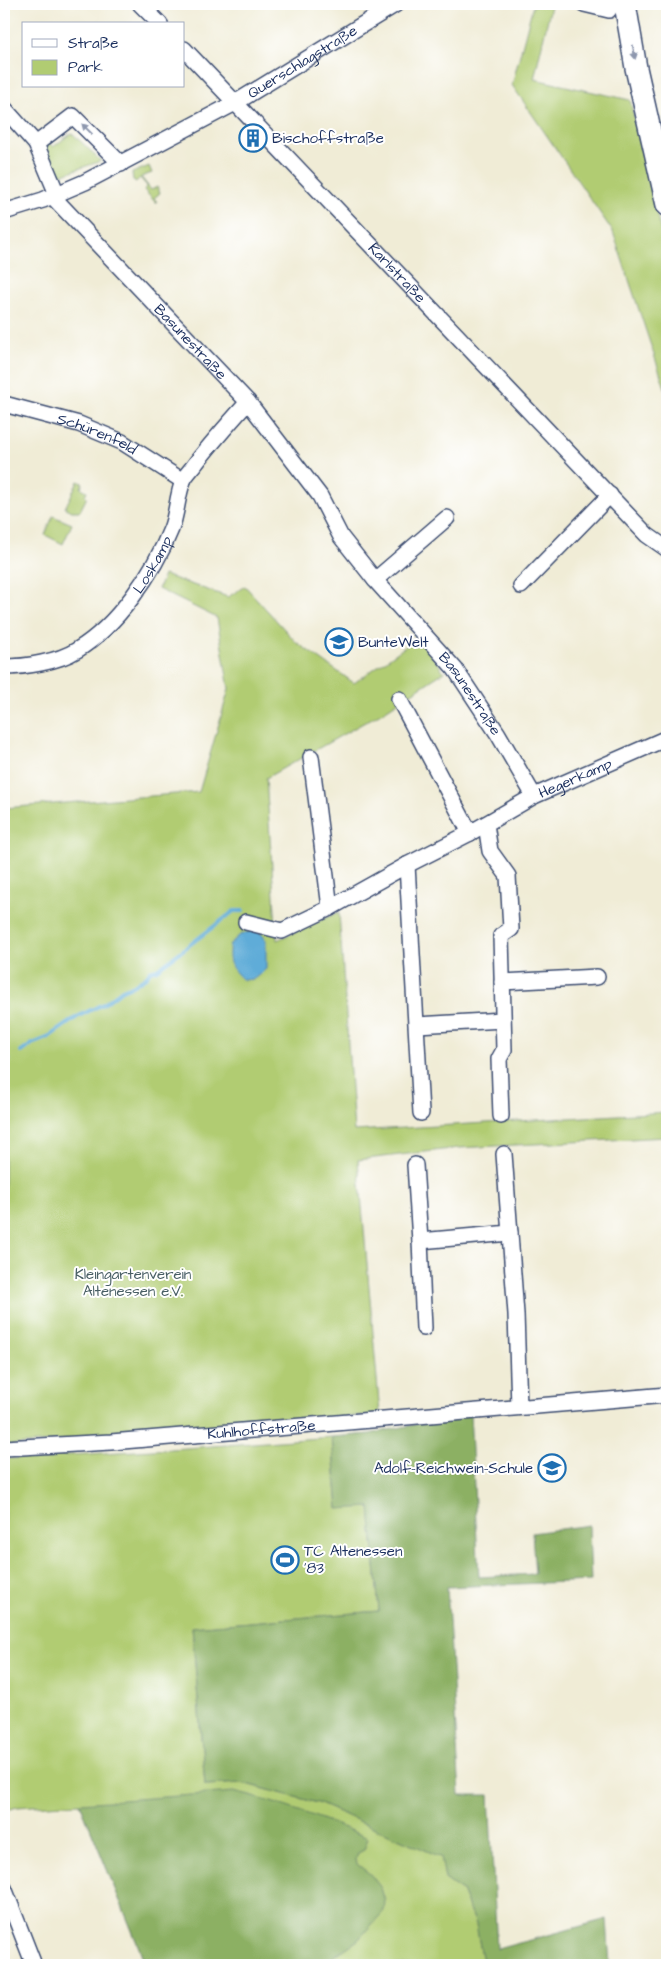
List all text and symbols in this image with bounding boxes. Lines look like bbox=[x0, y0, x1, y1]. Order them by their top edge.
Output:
street label: Querschlagstraße bbox=[243, 20, 361, 103]
legend bbox=[22, 22, 185, 88]
text: Straße bbox=[68, 33, 118, 54]
one-way arrow bbox=[630, 44, 638, 60]
text: Park bbox=[68, 57, 103, 78]
building icon: Bischoffstraße bbox=[238, 123, 268, 153]
one-way arrow bbox=[81, 124, 93, 136]
place label: Bischoffstraße bbox=[272, 128, 384, 149]
street label: Karlstraße bbox=[363, 238, 431, 307]
street label: Basunestraße bbox=[149, 299, 232, 384]
street label: Schürenfeld bbox=[55, 408, 142, 460]
street label: Loskamp bbox=[128, 532, 177, 598]
school or university icon: BunteWelt bbox=[324, 627, 354, 657]
place label: BunteWelt bbox=[358, 632, 429, 653]
street label: Basunestraße bbox=[434, 647, 506, 739]
street label: Hegerkamp bbox=[535, 753, 615, 803]
park label: Kleingartenverein Altenessen e.V. bbox=[75, 1264, 192, 1302]
street label: Kuhlhoffstraße bbox=[206, 1414, 316, 1444]
school or university icon: Adolf-Reichwein-Schule bbox=[537, 1453, 567, 1483]
place label: Adolf-Reichwein-Schule bbox=[374, 1458, 533, 1479]
place label: TC Altenessen '83 bbox=[304, 1541, 403, 1579]
sports icon: TC Altenessen '83 bbox=[270, 1545, 300, 1575]

